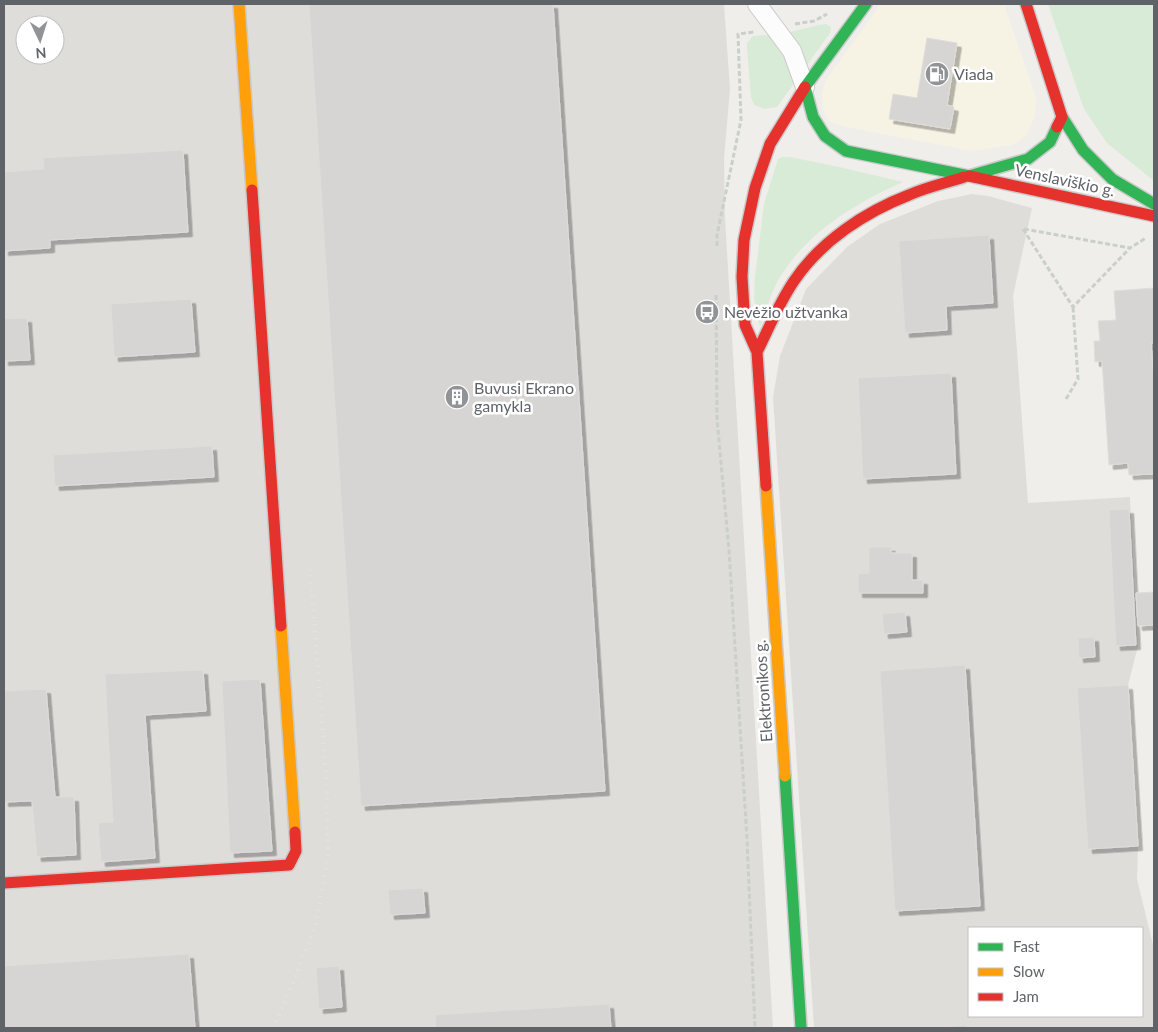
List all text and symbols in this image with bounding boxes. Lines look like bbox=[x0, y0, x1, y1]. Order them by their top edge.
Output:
north arrow bbox=[15, 15, 65, 65]
text: N bbox=[35, 45, 47, 62]
fuel station icon: Viada bbox=[924, 61, 950, 87]
place label: Viada bbox=[954, 64, 994, 83]
street label: Venslaviškio g. bbox=[1013, 160, 1117, 199]
bus stop icon: Nevėžio užtvanka bbox=[694, 299, 720, 325]
place label: Nevėžio užtvanka bbox=[724, 302, 848, 321]
place label: Buvusi Ekrano gamykla bbox=[474, 378, 574, 415]
building icon: Buvusi Ekrano gamykla bbox=[444, 384, 470, 410]
street label: Elektronikos g. bbox=[749, 639, 776, 743]
legend bbox=[968, 927, 1143, 1017]
text: Fast bbox=[1013, 937, 1040, 955]
text: Slow bbox=[1013, 962, 1045, 980]
text: Jam bbox=[1013, 987, 1039, 1005]

